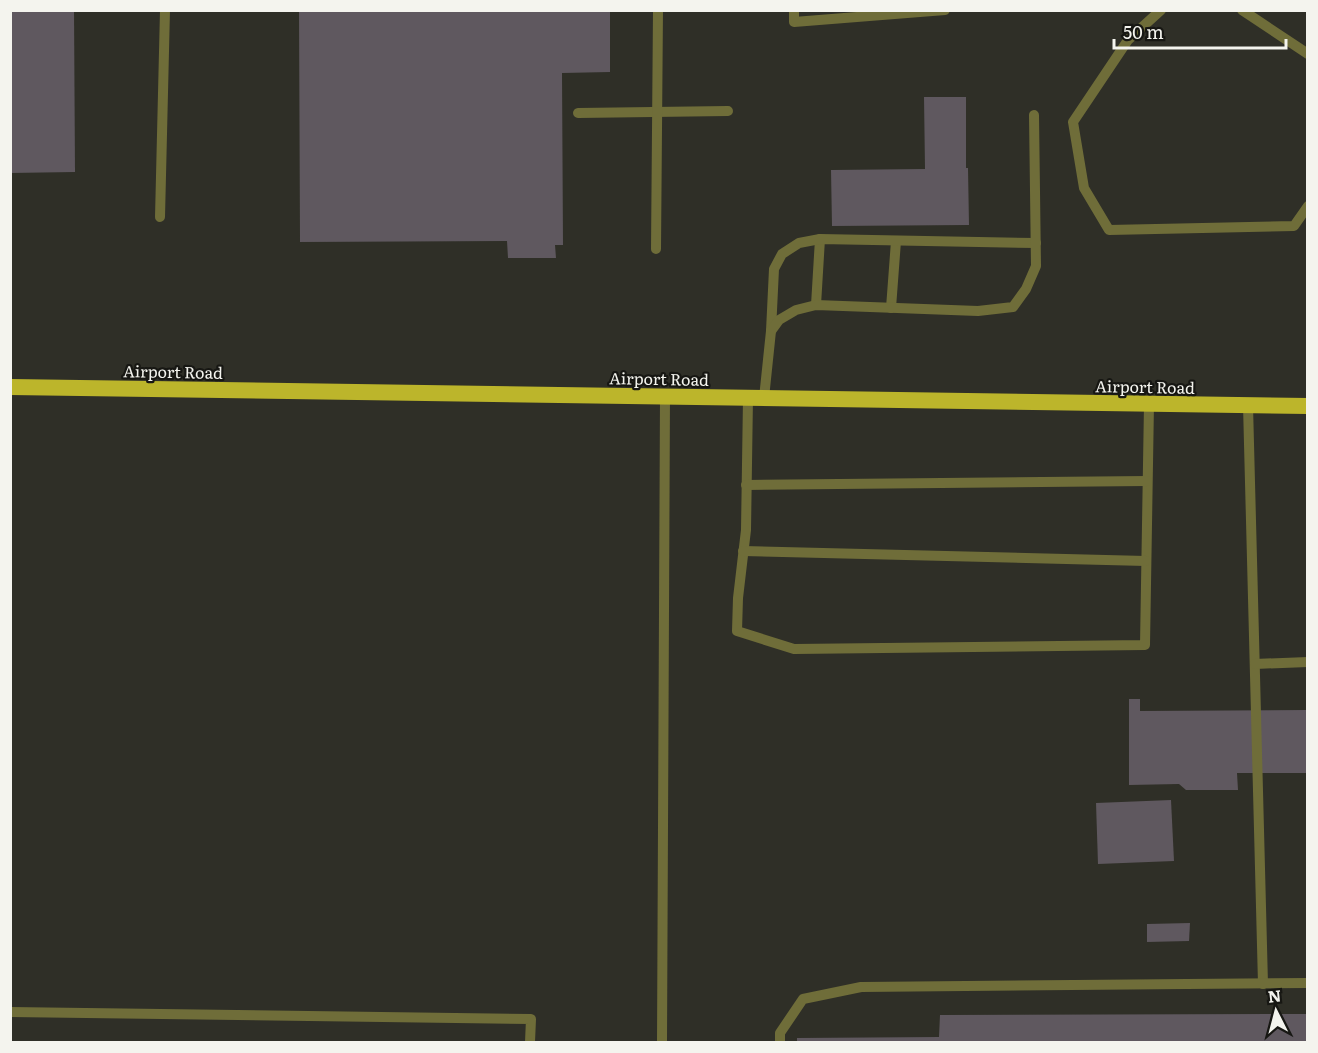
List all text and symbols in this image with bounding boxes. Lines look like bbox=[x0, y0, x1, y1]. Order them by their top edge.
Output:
scale bar bbox=[1114, 12, 1286, 50]
text: 50 m bbox=[1123, 18, 1164, 45]
street label: Airport Road bbox=[123, 358, 223, 384]
street label: Airport Road bbox=[609, 365, 709, 391]
street label: Airport Road bbox=[1095, 373, 1195, 399]
north arrow bbox=[1246, 981, 1306, 1041]
text: N bbox=[1266, 982, 1282, 1008]

